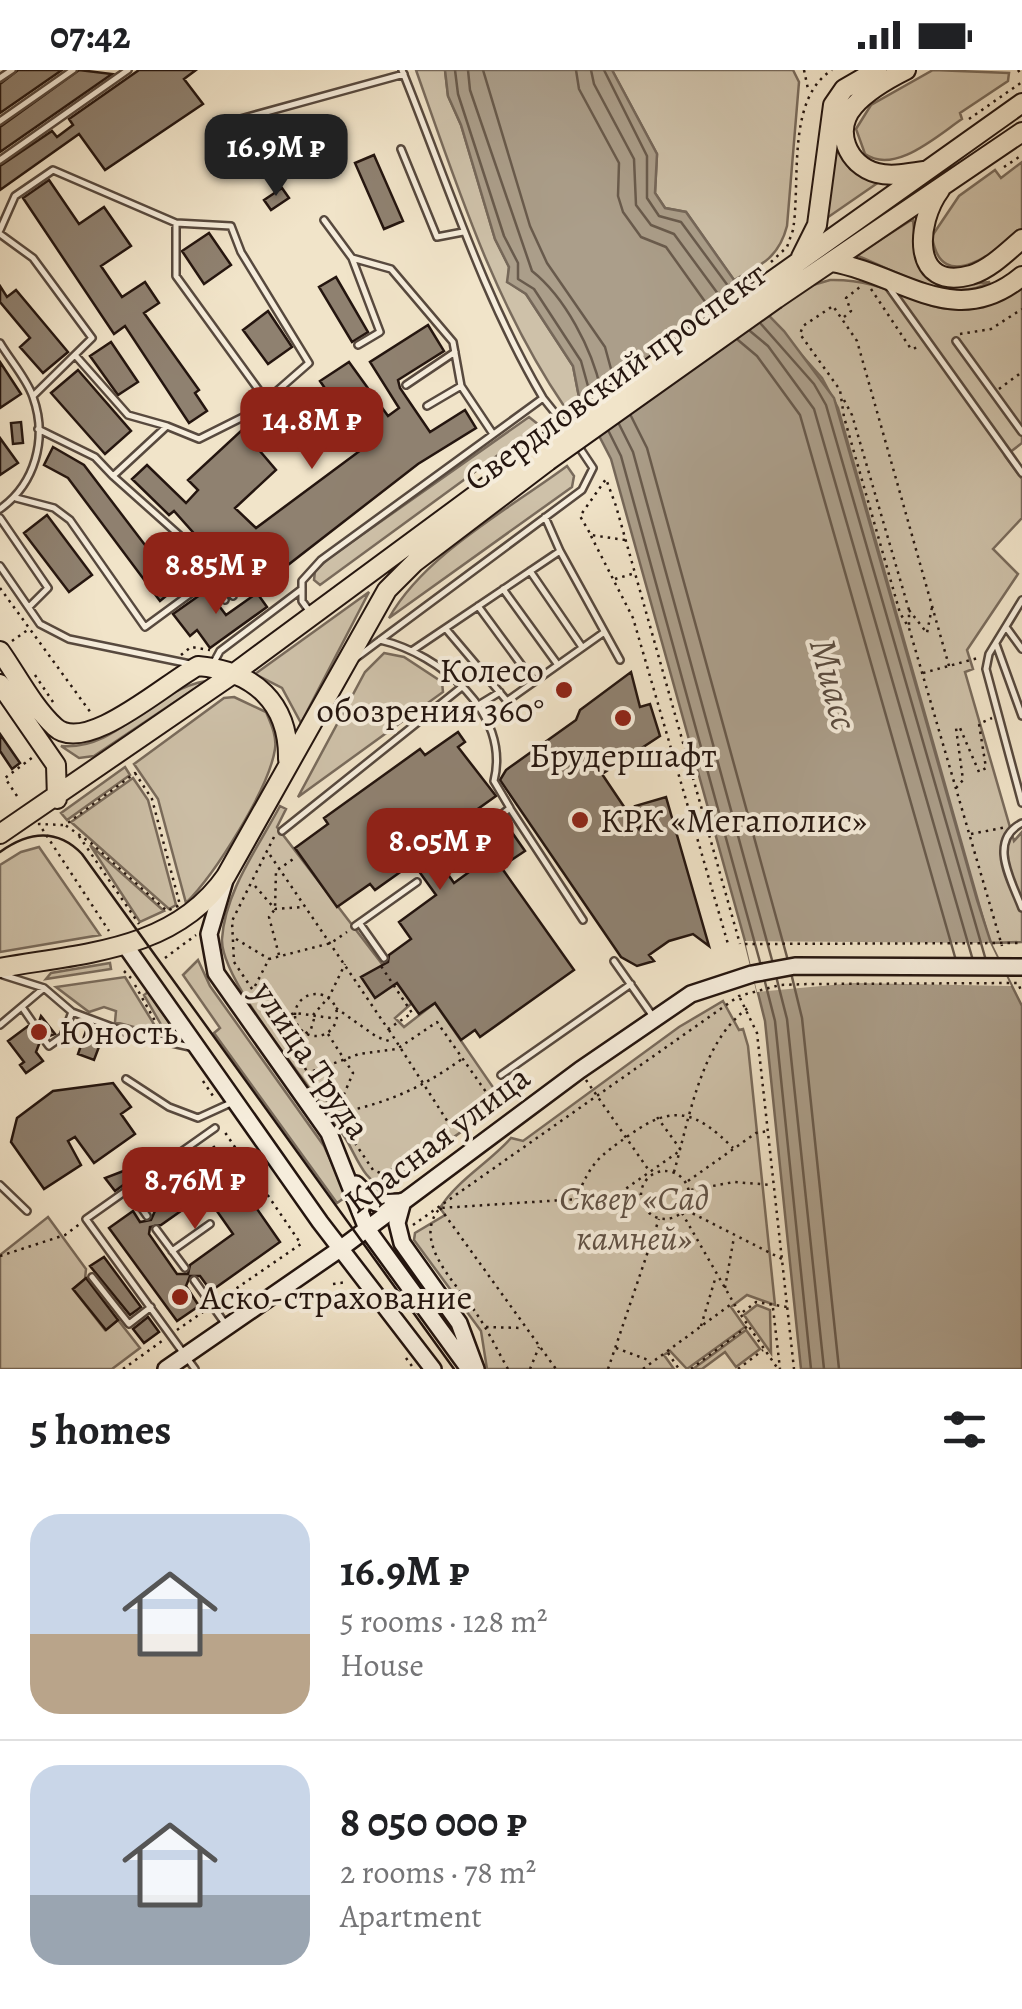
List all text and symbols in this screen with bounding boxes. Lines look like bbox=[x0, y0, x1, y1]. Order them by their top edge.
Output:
text: 07:42 bbox=[50, 9, 131, 61]
pin: 16.9M ₽ bbox=[184, 114, 368, 199]
text: 16.9M ₽ bbox=[227, 124, 325, 168]
street label: Свердловский проспект bbox=[454, 250, 776, 502]
pin: 14.8M ₽ bbox=[220, 387, 404, 472]
text: 14.8M ₽ bbox=[262, 397, 362, 441]
pin: 8.85M ₽ bbox=[124, 532, 308, 617]
text: 8.85M ₽ bbox=[165, 542, 267, 586]
water label: Миасс bbox=[797, 632, 871, 736]
place label: Колесо обозрения 360° bbox=[316, 646, 544, 734]
marker: Колесо обозрения 360° bbox=[553, 679, 575, 701]
marker: Брудершафт bbox=[612, 707, 634, 729]
place label: Брудершафт bbox=[529, 731, 717, 779]
place label: КРК «Мегаполис» bbox=[600, 796, 867, 844]
pin: 8.05M ₽ bbox=[348, 808, 532, 893]
marker: КРК «Мегаполис» bbox=[569, 809, 591, 831]
text: 8.05M ₽ bbox=[389, 818, 491, 862]
street label: улица Труда bbox=[241, 971, 383, 1149]
place label: Юность bbox=[59, 1008, 178, 1056]
marker: Юность bbox=[28, 1021, 50, 1043]
street label: Красная улица bbox=[334, 1053, 540, 1225]
pin: 8.76M ₽ bbox=[103, 1147, 287, 1232]
text: 8.76M ₽ bbox=[144, 1157, 246, 1201]
park label: Сквер «Сад камней» bbox=[559, 1174, 709, 1262]
place label: Аско-страхование bbox=[199, 1273, 473, 1321]
marker: Аско-страхование bbox=[169, 1286, 191, 1308]
text: 5 homes bbox=[30, 1401, 171, 1458]
icon: filters bbox=[937, 1402, 992, 1457]
text: 16.9M ₽ bbox=[340, 1542, 470, 1599]
icon: home bbox=[110, 1554, 230, 1674]
text: 5 rooms · 128 m² bbox=[340, 1599, 548, 1643]
text: House bbox=[340, 1643, 424, 1687]
text: 8 050 000 ₽ bbox=[340, 1793, 527, 1850]
icon: home bbox=[110, 1805, 230, 1925]
text: 2 rooms · 78 m² bbox=[340, 1850, 536, 1894]
text: Apartment bbox=[340, 1894, 482, 1938]

